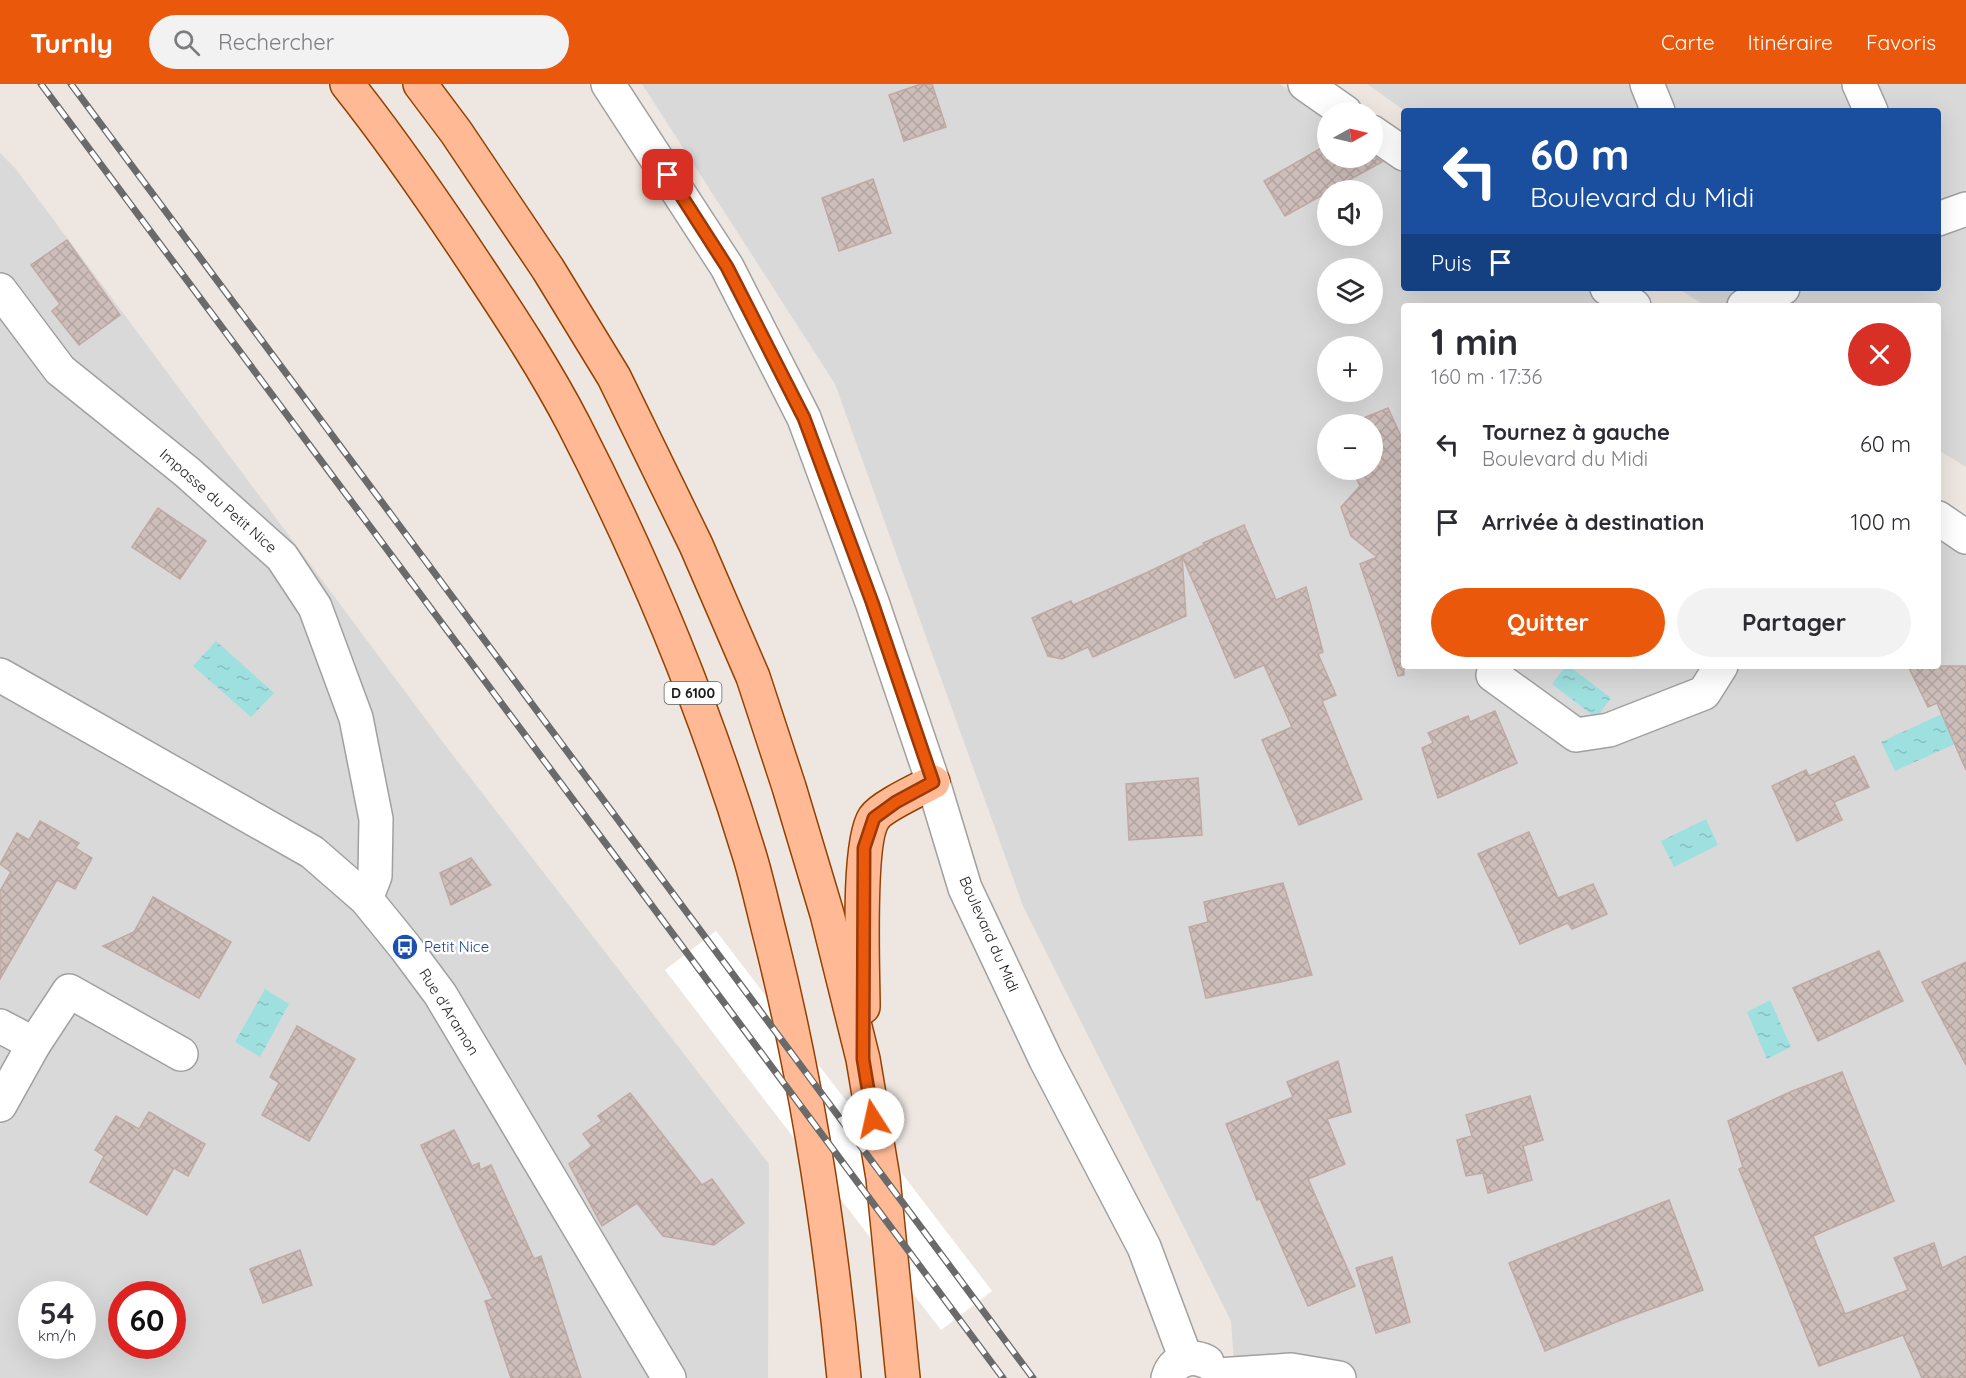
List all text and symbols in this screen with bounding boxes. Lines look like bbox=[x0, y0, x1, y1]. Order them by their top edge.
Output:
search box bbox=[149, 15, 569, 69]
text: Turnly bbox=[30, 25, 113, 60]
icon: search bbox=[170, 26, 203, 59]
text: Rechercher bbox=[218, 28, 334, 56]
text: Carte bbox=[1661, 29, 1715, 55]
text: Itinéraire bbox=[1748, 29, 1833, 55]
text: Favoris bbox=[1866, 29, 1936, 55]
north arrow bbox=[1317, 102, 1383, 168]
map controls bbox=[1317, 102, 1383, 480]
text: 60 m bbox=[1530, 128, 1630, 181]
icon: left bbox=[1431, 132, 1509, 210]
pin bbox=[642, 149, 693, 200]
icon: arrive bbox=[651, 158, 684, 191]
button: sound bbox=[1317, 180, 1383, 246]
text: Boulevard du Midi bbox=[1530, 180, 1754, 214]
icon: arrive bbox=[1484, 246, 1517, 279]
text: Puis bbox=[1431, 249, 1472, 277]
button: layers bbox=[1317, 258, 1383, 324]
text: 1 min bbox=[1431, 319, 1518, 364]
button: close bbox=[1848, 323, 1911, 386]
button: + bbox=[1317, 336, 1383, 402]
text: 160 m · 17:36 bbox=[1431, 364, 1542, 389]
button: − bbox=[1317, 414, 1383, 480]
text: Tournez à gauche bbox=[1482, 418, 1670, 446]
icon: left bbox=[1431, 428, 1464, 461]
text: 60 m bbox=[1860, 430, 1911, 458]
street label: Impasse du Petit Nice bbox=[156, 444, 281, 557]
text: Boulevard du Midi bbox=[1482, 446, 1648, 471]
icon: arrive bbox=[1431, 506, 1464, 539]
text: Arrivée à destination bbox=[1482, 508, 1704, 536]
text: 100 m bbox=[1851, 508, 1911, 536]
button: Quitter bbox=[1431, 588, 1665, 657]
button: Partager bbox=[1677, 588, 1911, 657]
road number: D 6100 bbox=[664, 682, 722, 704]
street label: Boulevard du Midi bbox=[955, 873, 1023, 995]
bus stop icon: Petit Nice bbox=[390, 932, 420, 962]
place label: Petit Nice bbox=[424, 937, 489, 956]
street label: Rue d'Aramon bbox=[415, 965, 484, 1059]
position arrow bbox=[841, 1087, 905, 1151]
speed limit sign: 60 bbox=[108, 1281, 186, 1359]
text: 54 bbox=[40, 1294, 74, 1332]
text: km/h bbox=[38, 1326, 76, 1345]

